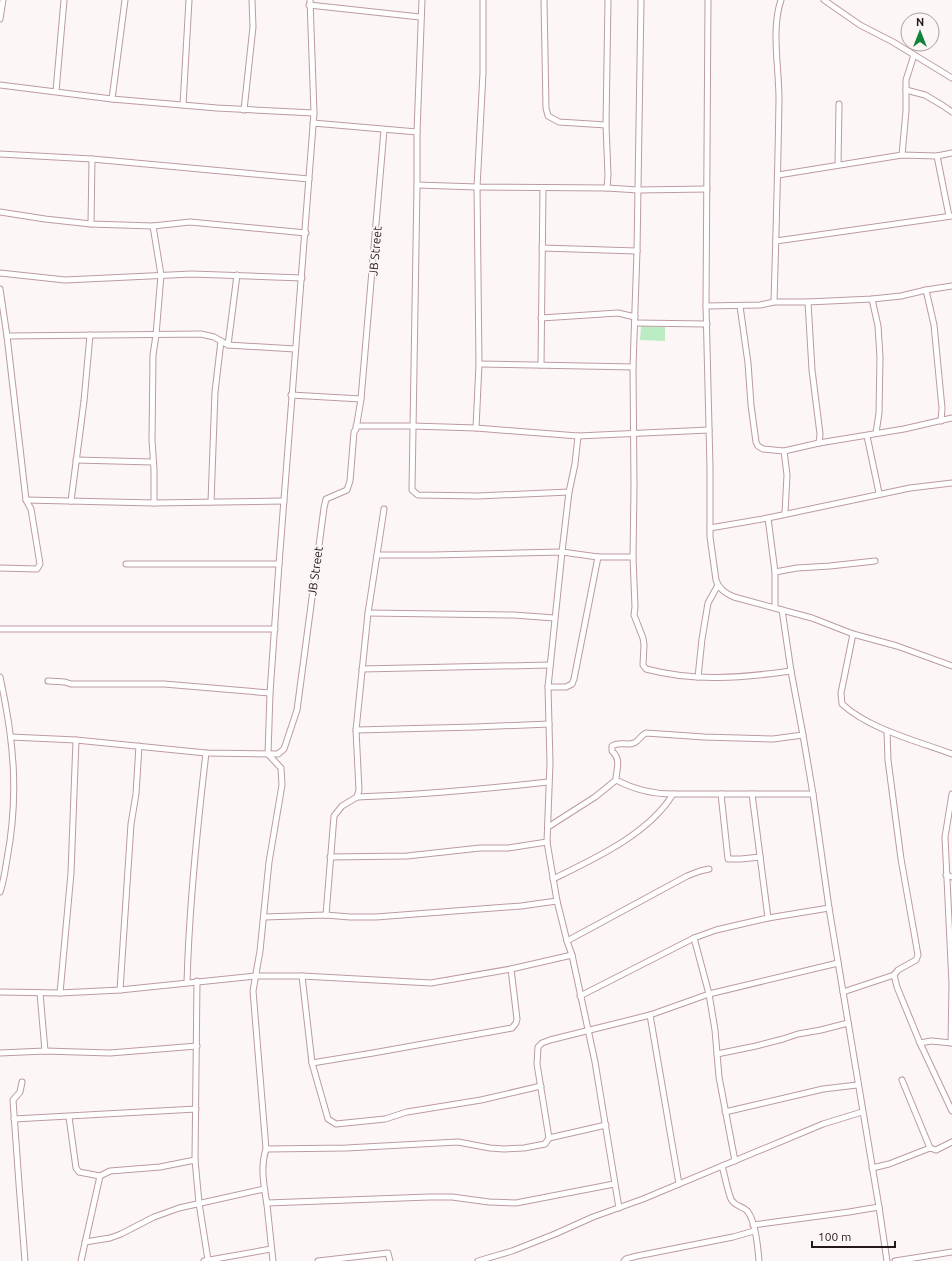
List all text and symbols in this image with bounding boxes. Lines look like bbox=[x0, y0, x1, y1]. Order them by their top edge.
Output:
north arrow bbox=[900, 12, 940, 52]
text: N bbox=[916, 16, 924, 28]
street label: JB Street bbox=[366, 225, 384, 276]
street label: JB Street bbox=[305, 545, 325, 597]
scale bar bbox=[812, 1223, 895, 1249]
text: 100 m bbox=[818, 1230, 851, 1243]

